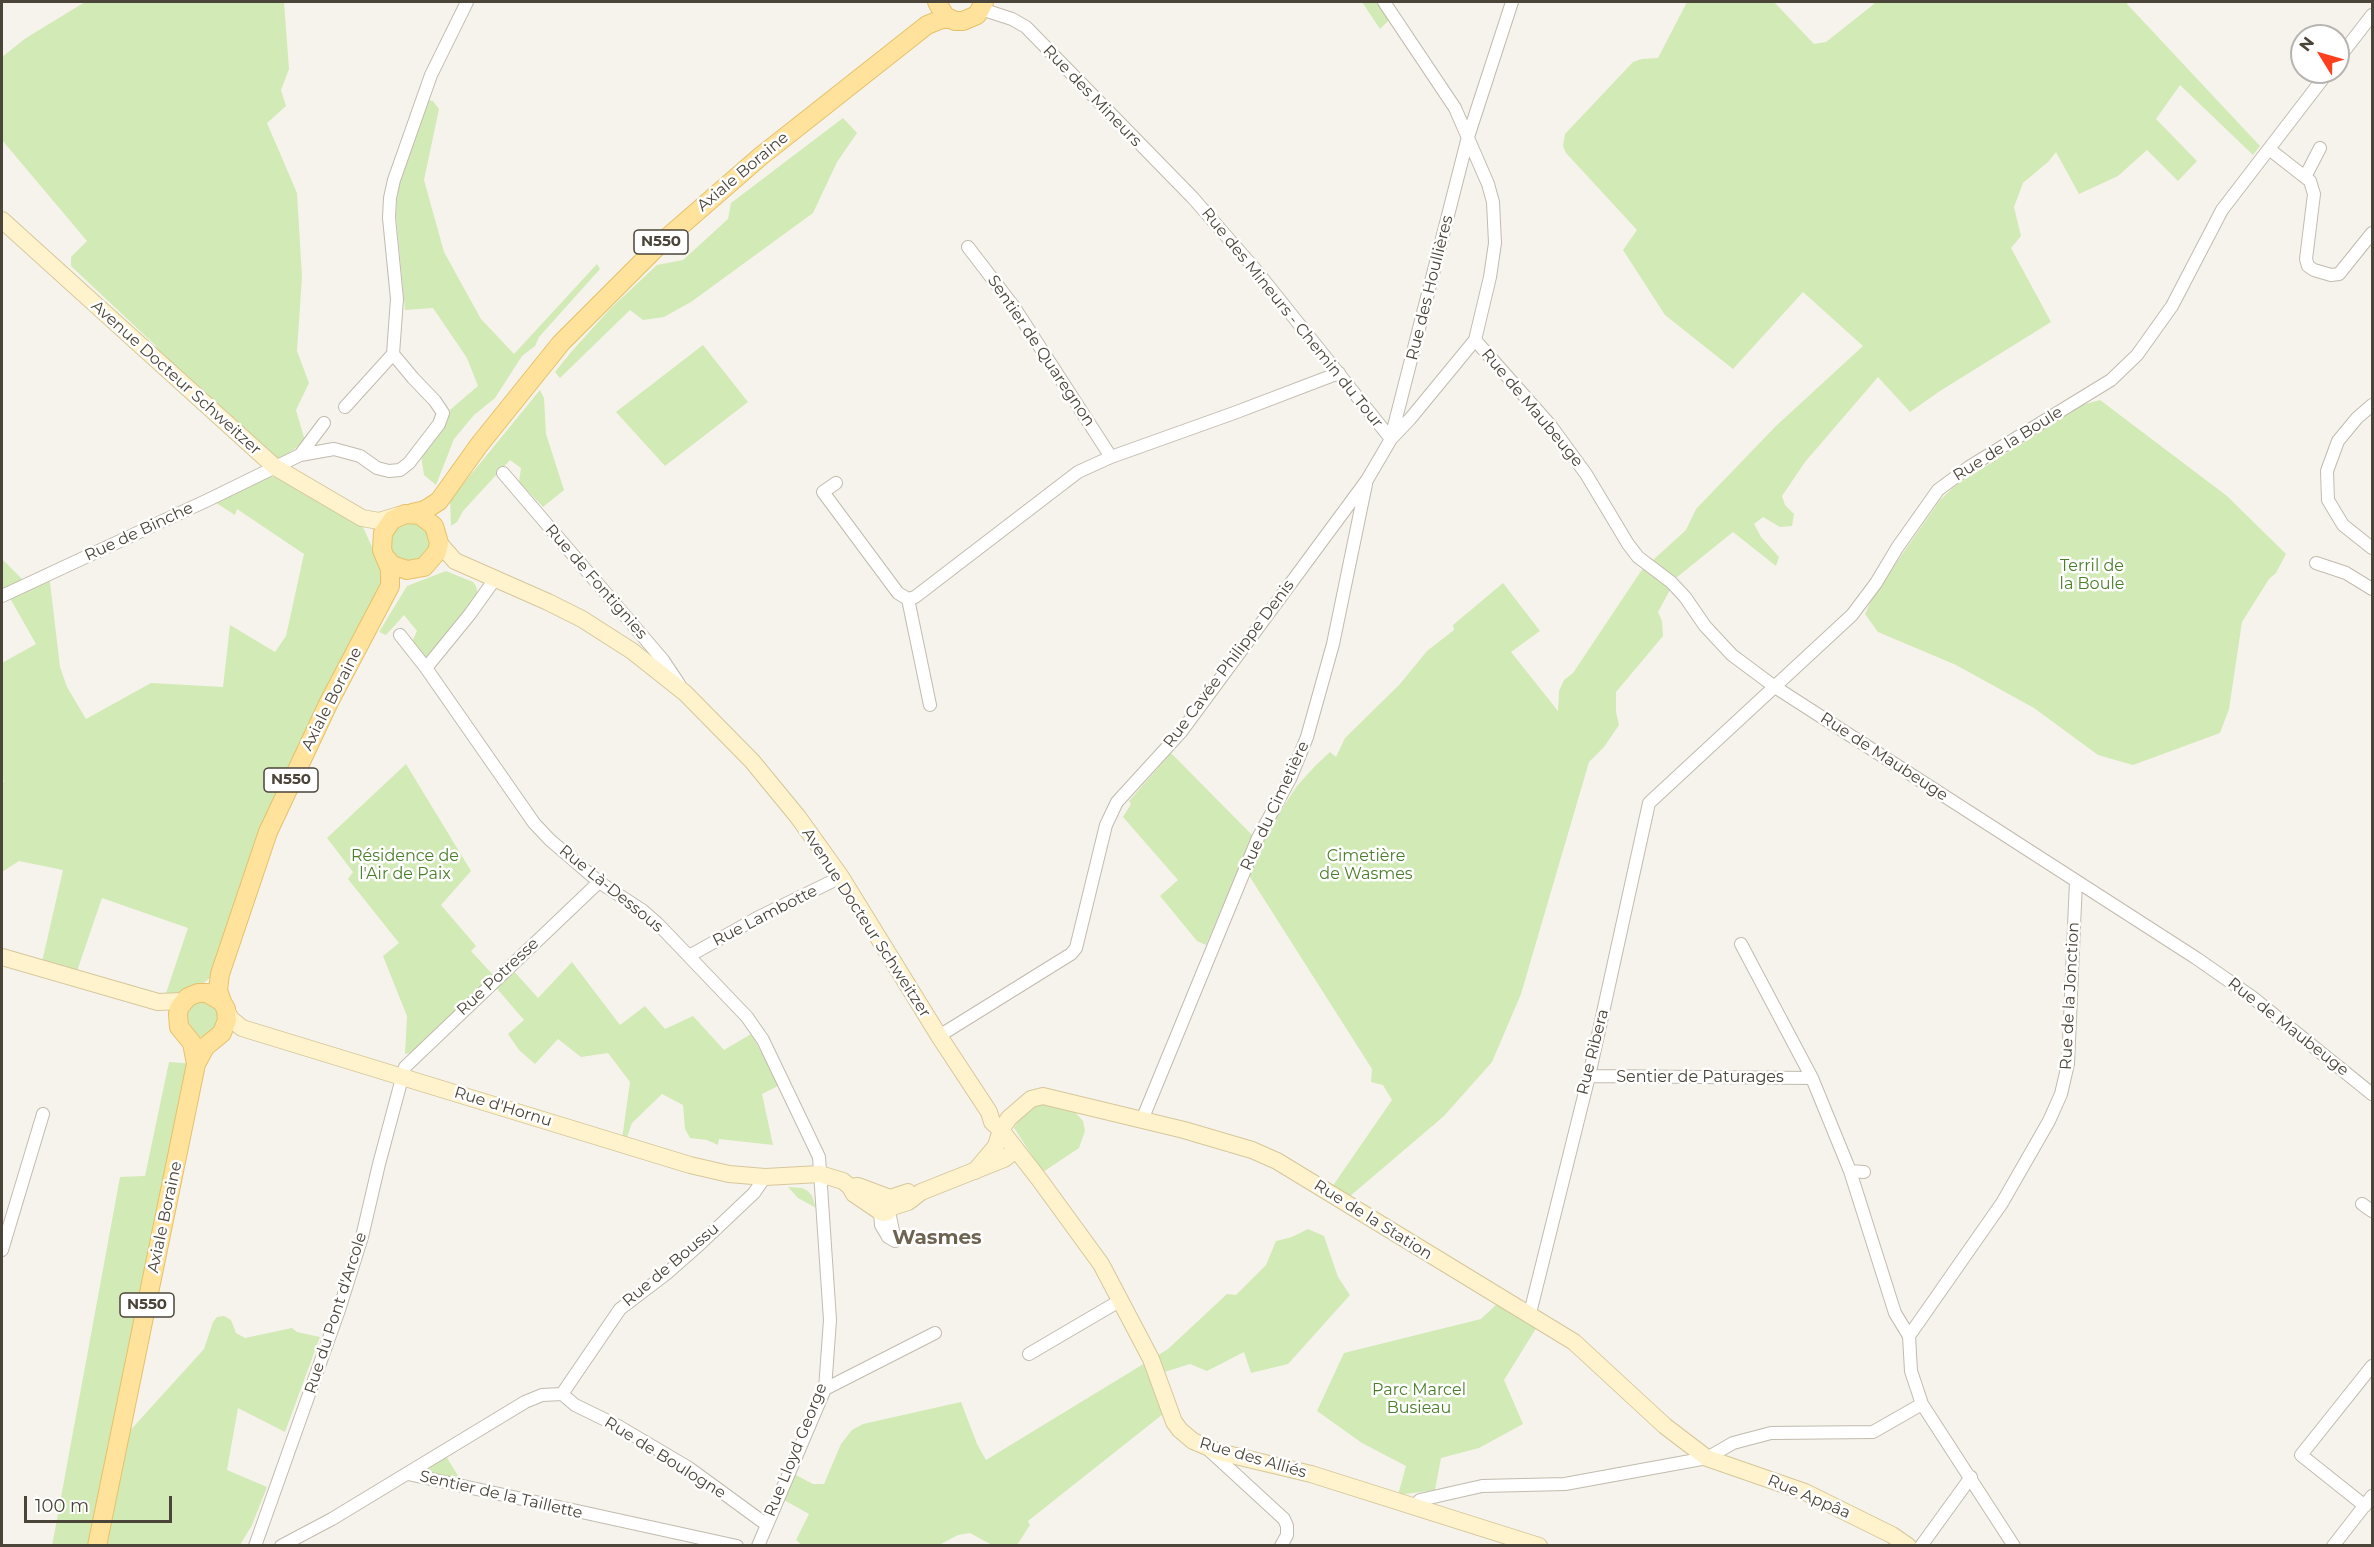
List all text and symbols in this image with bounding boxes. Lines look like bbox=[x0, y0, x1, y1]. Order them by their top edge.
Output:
north arrow bbox=[2290, 24, 2350, 84]
text: N bbox=[2295, 33, 2318, 55]
street label: Rue des Mineurs bbox=[1039, 41, 1145, 151]
street label: Axiale Boraine bbox=[693, 128, 793, 216]
street label: Rue des Mineurs - Chemin du Tour bbox=[1197, 204, 1387, 432]
street label: Rue des Houllières bbox=[1403, 214, 1457, 362]
road number: N550 bbox=[634, 230, 688, 254]
street label: Sentier de Quaregnon bbox=[983, 272, 1099, 430]
street label: Avenue Docteur Schweitzer bbox=[87, 297, 265, 459]
street label: Rue de Maubeuge bbox=[1477, 345, 1587, 471]
street label: Rue de la Boule bbox=[1950, 403, 2066, 485]
street label: Rue de Binche bbox=[82, 498, 196, 566]
street label: Rue de Fontignies bbox=[541, 521, 651, 643]
park label: Terril de la Boule bbox=[2060, 556, 2124, 594]
street label: Rue Cavée Philippe Denis bbox=[1160, 576, 1298, 752]
street label: Axiale Boraine bbox=[298, 644, 366, 754]
street label: Rue de Maubeuge bbox=[1817, 709, 1951, 805]
street label: Rue du Cimetière bbox=[1237, 738, 1313, 874]
road number: N550 bbox=[264, 768, 318, 792]
street label: Avenue Docteur Schweitzer bbox=[798, 825, 934, 1021]
street label: Rue Là-Dessous bbox=[555, 841, 667, 937]
park label: Résidence de l'Air de Paix bbox=[351, 846, 459, 884]
park label: Cimetière de Wasmes bbox=[1319, 846, 1413, 884]
street label: Rue Lambotte bbox=[709, 881, 821, 951]
street label: Rue de la Jonction bbox=[2057, 921, 2083, 1071]
street label: Rue Potresse bbox=[453, 934, 543, 1020]
street label: Rue de Maubeuge bbox=[2224, 974, 2352, 1080]
street label: Rue Ribera bbox=[1573, 1007, 1613, 1097]
street label: Sentier de Paturages bbox=[1616, 1067, 1784, 1087]
street label: Rue d'Hornu bbox=[452, 1083, 554, 1131]
street label: Axiale Boraine bbox=[144, 1159, 186, 1275]
street label: Rue de la Station bbox=[1310, 1176, 1436, 1264]
street label: Rue de Boussu bbox=[619, 1219, 723, 1311]
district label: Wasmes bbox=[892, 1226, 982, 1250]
street label: Rue du Pont d'Arcole bbox=[301, 1230, 371, 1396]
road number: N550 bbox=[120, 1293, 174, 1317]
park label: Parc Marcel Busieau bbox=[1372, 1380, 1466, 1418]
street label: Rue Lloyd George bbox=[760, 1381, 832, 1519]
street label: Rue de Boulogne bbox=[601, 1413, 729, 1503]
street label: Rue des Alliés bbox=[1197, 1434, 1309, 1482]
street label: Sentier de la Taillette bbox=[418, 1467, 584, 1523]
street label: Rue Appâa bbox=[1765, 1471, 1853, 1523]
scale bar bbox=[27, 1484, 176, 1522]
text: 100 m bbox=[35, 1495, 89, 1517]

